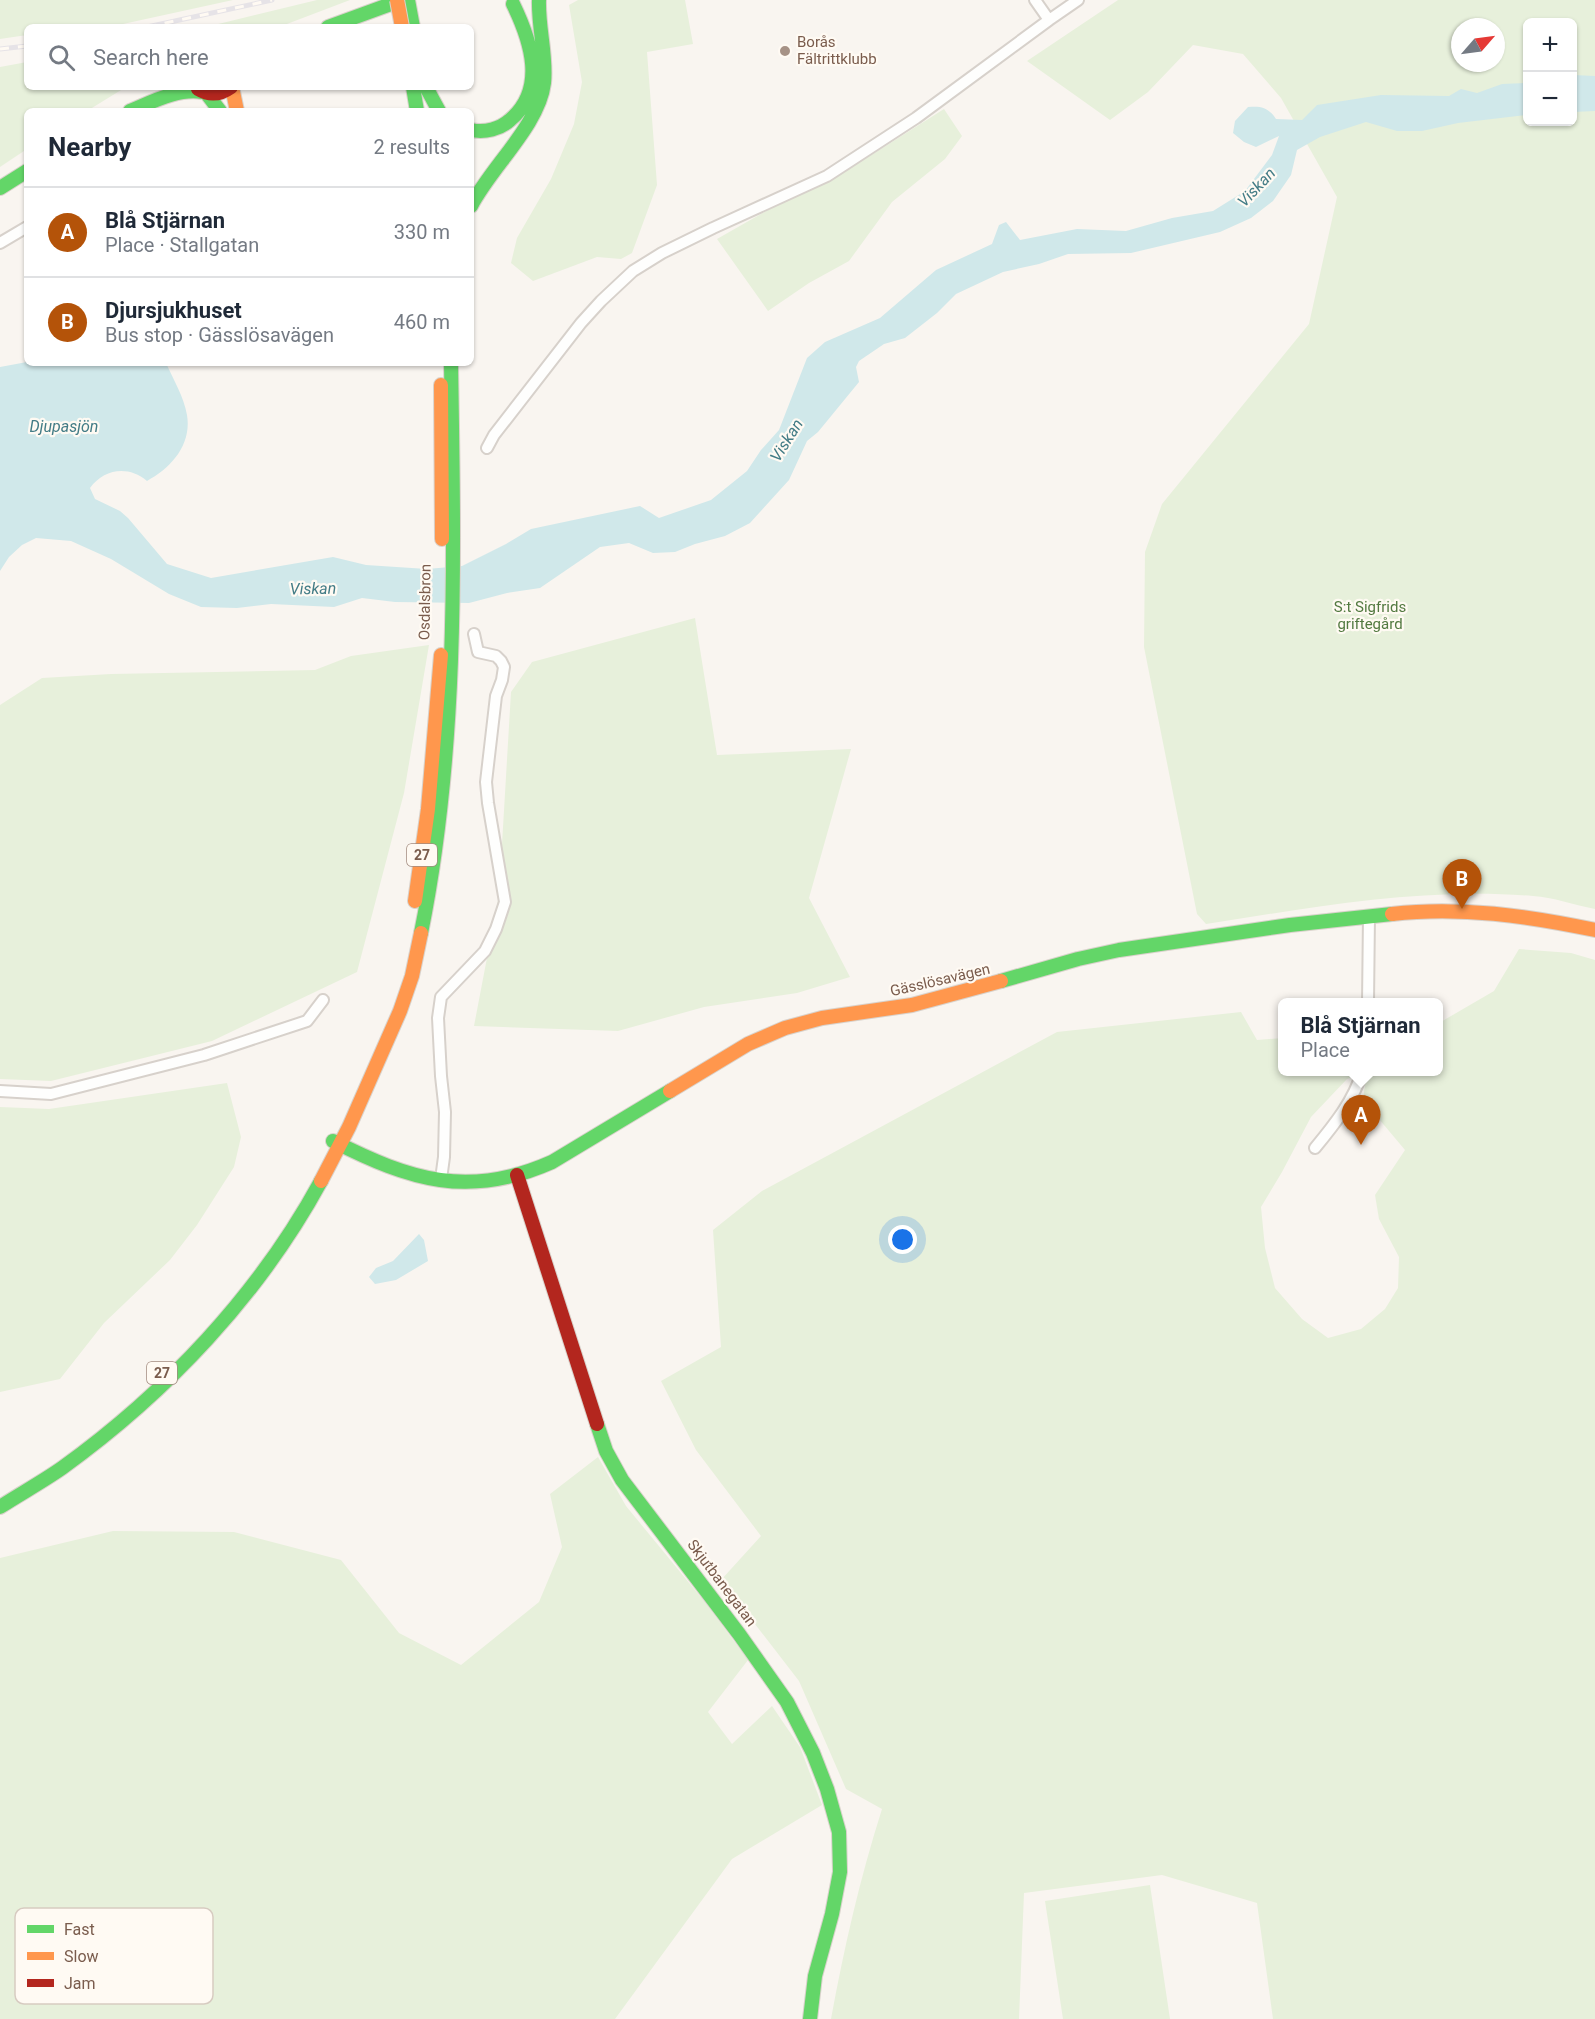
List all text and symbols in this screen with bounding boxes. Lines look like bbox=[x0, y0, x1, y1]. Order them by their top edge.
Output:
north arrow bbox=[1451, 18, 1505, 72]
map controls bbox=[1523, 18, 1577, 126]
button: + bbox=[1523, 18, 1577, 72]
search box bbox=[24, 24, 474, 90]
place label: Borås Fältrittklubb bbox=[797, 33, 877, 68]
icon: search bbox=[45, 41, 78, 74]
marker: Borås Fältrittklubb bbox=[778, 44, 792, 58]
text: Search here bbox=[93, 45, 209, 70]
button: − bbox=[1523, 72, 1577, 126]
text: Nearby bbox=[48, 132, 131, 162]
text: 2 results bbox=[374, 135, 450, 159]
water label: Viskan bbox=[1234, 164, 1279, 211]
text: Blå Stjärnan bbox=[105, 208, 225, 233]
text: A bbox=[61, 220, 74, 244]
text: 330 m bbox=[394, 220, 450, 244]
text: Place · Stallgatan bbox=[105, 233, 259, 257]
text: Djursjukhuset bbox=[105, 298, 242, 323]
text: B bbox=[61, 310, 74, 334]
text: 460 m bbox=[394, 310, 450, 334]
text: Bus stop · Gässlösavägen bbox=[105, 323, 334, 347]
water label: Viskan bbox=[766, 415, 807, 465]
water label: Djupasjön bbox=[30, 417, 98, 436]
street label: Osdalsbron bbox=[415, 564, 435, 640]
water label: Viskan bbox=[290, 579, 336, 598]
park label: S:t Sigfrids griftegård bbox=[1334, 598, 1406, 633]
road number: 27 bbox=[407, 844, 437, 866]
pin: B bbox=[1442, 860, 1482, 909]
street label: Gässlösavägen bbox=[888, 960, 992, 1000]
popup bbox=[1278, 998, 1443, 1076]
text: Blå Stjärnan bbox=[1300, 1013, 1421, 1038]
text: Place bbox=[1300, 1038, 1350, 1062]
pin: A bbox=[1342, 1096, 1380, 1145]
your location bbox=[888, 1225, 917, 1254]
road number: 27 bbox=[147, 1362, 177, 1384]
street label: Skjutbanegatan bbox=[684, 1536, 760, 1630]
legend bbox=[15, 1908, 213, 2004]
text: Fast bbox=[64, 1920, 95, 1939]
text: Slow bbox=[64, 1947, 99, 1966]
text: Jam bbox=[64, 1974, 96, 1993]

